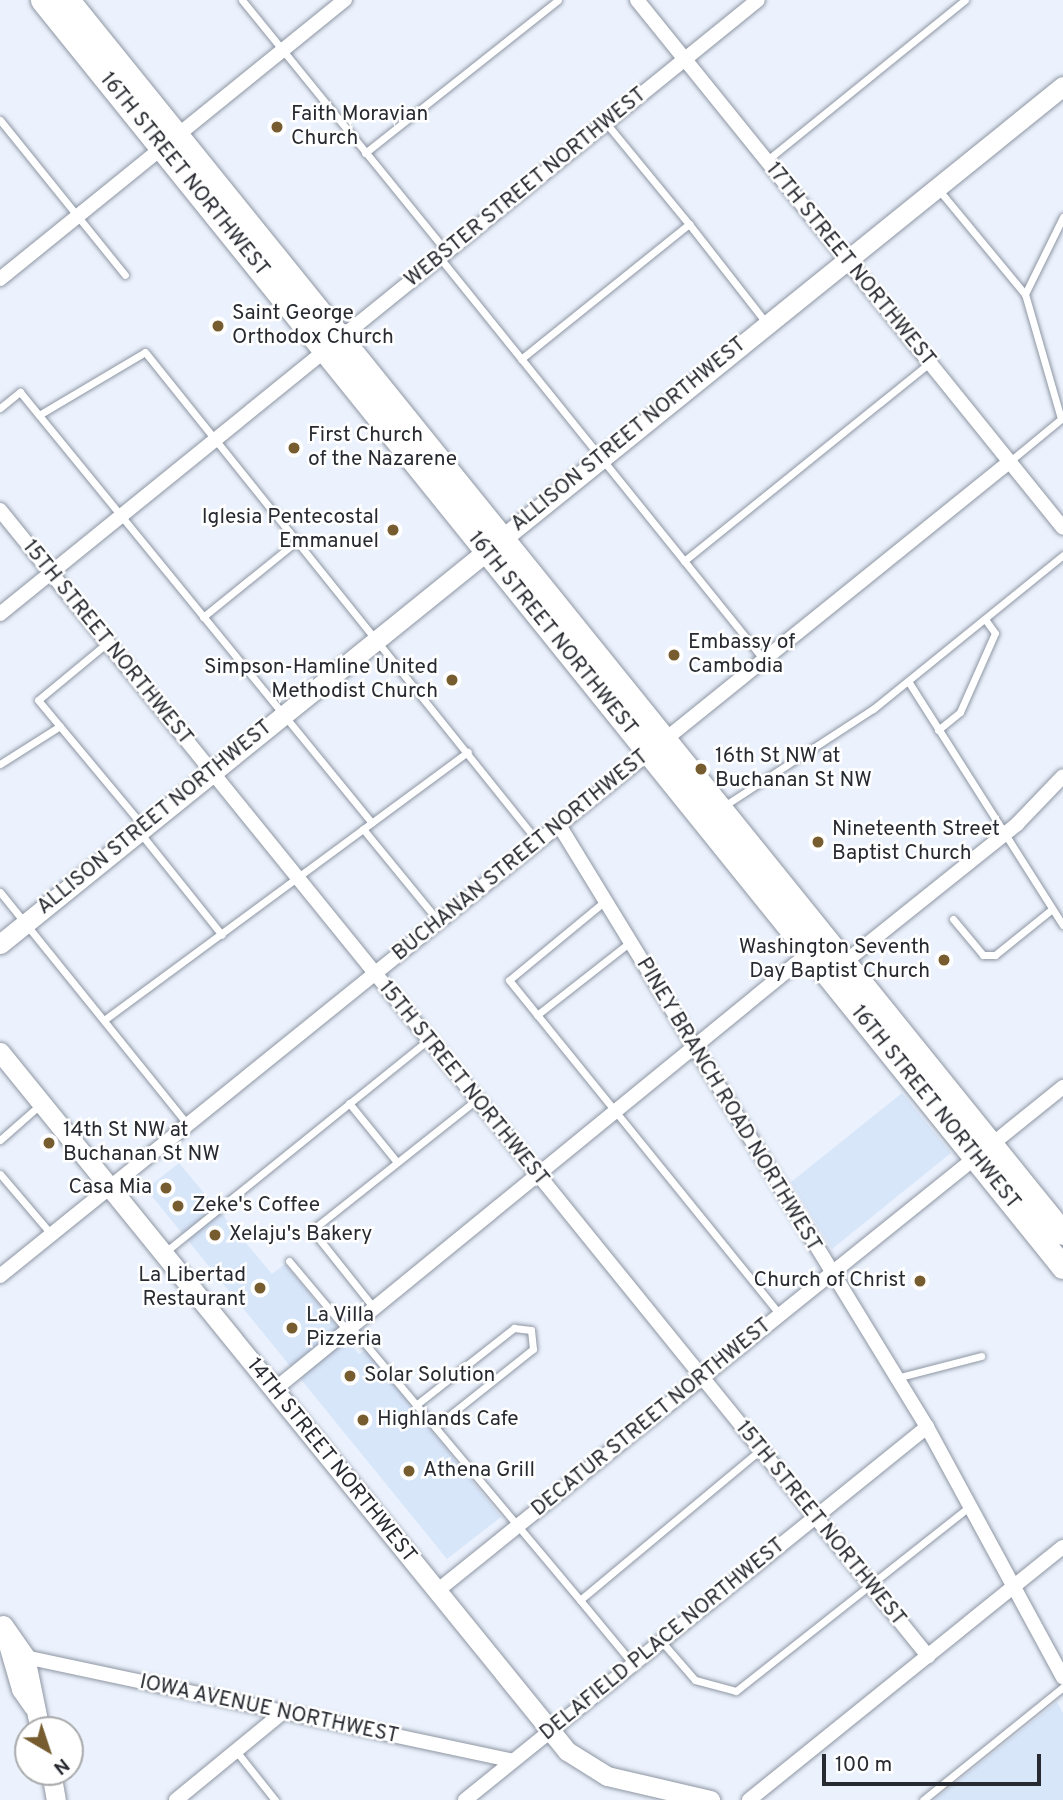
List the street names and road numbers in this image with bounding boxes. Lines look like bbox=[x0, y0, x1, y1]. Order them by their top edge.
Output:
street label: 16TH STREET NORTHWEST bbox=[94, 68, 274, 282]
street label: WEBSTER STREET NORTHWEST bbox=[400, 82, 652, 294]
street label: 17TH STREET NORTHWEST bbox=[760, 158, 940, 372]
street label: ALLISON STREET NORTHWEST bbox=[506, 332, 752, 538]
street label: 16TH STREET NORTHWEST bbox=[462, 527, 642, 741]
street label: 15TH STREET NORTHWEST bbox=[16, 535, 198, 751]
street label: ALLISON STREET NORTHWEST bbox=[32, 715, 278, 921]
street label: BUCHANAN STREET NORTHWEST bbox=[388, 745, 654, 967]
street label: PINEY BRANCH ROAD NORTHWEST bbox=[630, 953, 826, 1257]
street label: 15TH STREET NORTHWEST bbox=[372, 976, 554, 1192]
street label: 16TH STREET NORTHWEST bbox=[845, 1001, 1025, 1215]
street label: DECATUR STREET NORTHWEST bbox=[527, 1313, 777, 1523]
street label: 14TH STREET NORTHWEST bbox=[240, 1353, 422, 1569]
street label: 15TH STREET NORTHWEST bbox=[729, 1416, 911, 1632]
street label: DELAFIELD PLACE NORTHWEST bbox=[535, 1533, 791, 1747]
street label: IOWA AVENUE NORTHWEST bbox=[136, 1670, 402, 1750]

